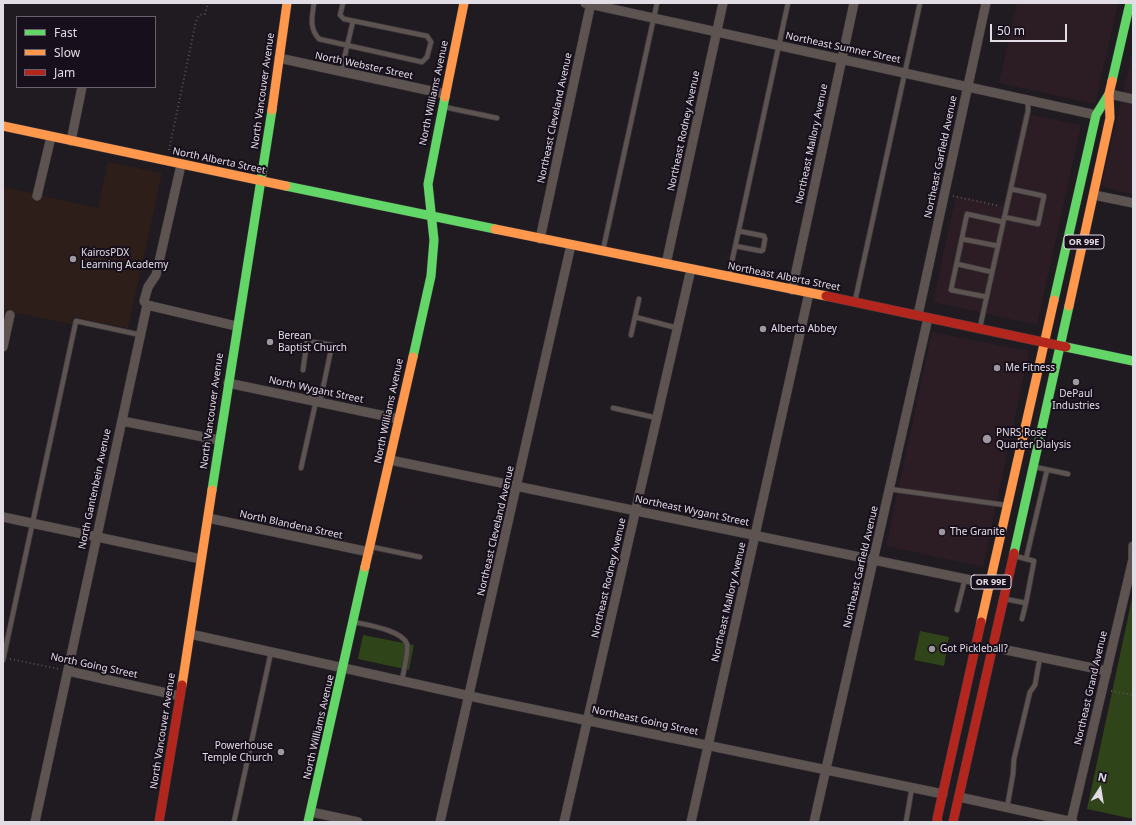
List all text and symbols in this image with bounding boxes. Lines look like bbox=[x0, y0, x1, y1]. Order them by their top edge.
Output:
legend bbox=[16, 16, 156, 88]
scale bar bbox=[992, 16, 1069, 42]
text: 50 m bbox=[997, 22, 1025, 39]
text: Fast bbox=[54, 24, 77, 41]
street label: Northeast Sumner Street bbox=[784, 30, 902, 66]
street label: North Vancouver Avenue bbox=[249, 32, 277, 150]
street label: North Williams Avenue bbox=[417, 39, 451, 147]
text: Slow bbox=[54, 44, 80, 61]
street label: North Webster Street bbox=[314, 50, 414, 82]
street label: Northeast Cleveland Avenue bbox=[535, 52, 575, 184]
text: Jam bbox=[54, 64, 75, 81]
street label: Northeast Rodney Avenue bbox=[665, 70, 703, 192]
street label: Northeast Mallory Avenue bbox=[793, 83, 831, 205]
street label: Northeast Garfield Avenue bbox=[922, 95, 960, 219]
street label: North Alberta Street bbox=[171, 145, 267, 177]
road number: OR 99E bbox=[1064, 235, 1104, 249]
place label: KairosPDX Learning Academy bbox=[81, 247, 168, 270]
marker: KairosPDX Learning Academy bbox=[68, 254, 78, 264]
street label: Northeast Alberta Street bbox=[727, 260, 841, 294]
place label: Alberta Abbey bbox=[771, 323, 837, 335]
marker: Alberta Abbey bbox=[758, 324, 768, 334]
place label: Berean Baptist Church bbox=[278, 330, 347, 354]
marker: Berean Baptist Church bbox=[265, 337, 275, 347]
street label: North Vancouver Avenue bbox=[198, 352, 226, 470]
street label: North Williams Avenue bbox=[372, 357, 406, 465]
place label: Me Fitness bbox=[1005, 362, 1055, 374]
marker: Me Fitness bbox=[992, 363, 1002, 373]
street label: North Wygant Street bbox=[267, 374, 365, 406]
marker: DePaul Industries bbox=[1071, 377, 1081, 387]
place label: DePaul Industries bbox=[1052, 388, 1100, 412]
place label: PNRS Rose Quarter Dialysis bbox=[996, 427, 1071, 450]
street label: North Gantenbein Avenue bbox=[76, 428, 114, 550]
marker: PNRS Rose Quarter Dialysis bbox=[981, 433, 993, 445]
street label: Northeast Cleveland Avenue bbox=[475, 465, 517, 597]
street label: Northeast Wygant Street bbox=[634, 493, 750, 529]
street label: Northeast Garfield Avenue bbox=[841, 505, 881, 629]
street label: North Blandena Street bbox=[238, 508, 344, 542]
street label: Northeast Rodney Avenue bbox=[589, 517, 629, 639]
place label: The Granite bbox=[950, 526, 1005, 538]
marker: The Granite bbox=[937, 527, 947, 537]
street label: Northeast Mallory Avenue bbox=[709, 541, 749, 663]
road number: OR 99E bbox=[971, 575, 1011, 589]
street label: Northeast Grand Avenue bbox=[1072, 630, 1110, 746]
place label: Got Pickleball? bbox=[940, 643, 1008, 655]
marker: Got Pickleball? bbox=[927, 644, 937, 654]
street label: North Going Street bbox=[49, 651, 139, 681]
street label: North Vancouver Avenue bbox=[148, 672, 178, 790]
street label: North Williams Avenue bbox=[301, 673, 337, 781]
street label: Northeast Going Street bbox=[591, 704, 699, 738]
place label: Powerhouse Temple Church bbox=[203, 740, 273, 764]
marker: Powerhouse Temple Church bbox=[276, 747, 286, 757]
north arrow bbox=[1080, 769, 1120, 809]
text: N bbox=[1097, 769, 1109, 785]

